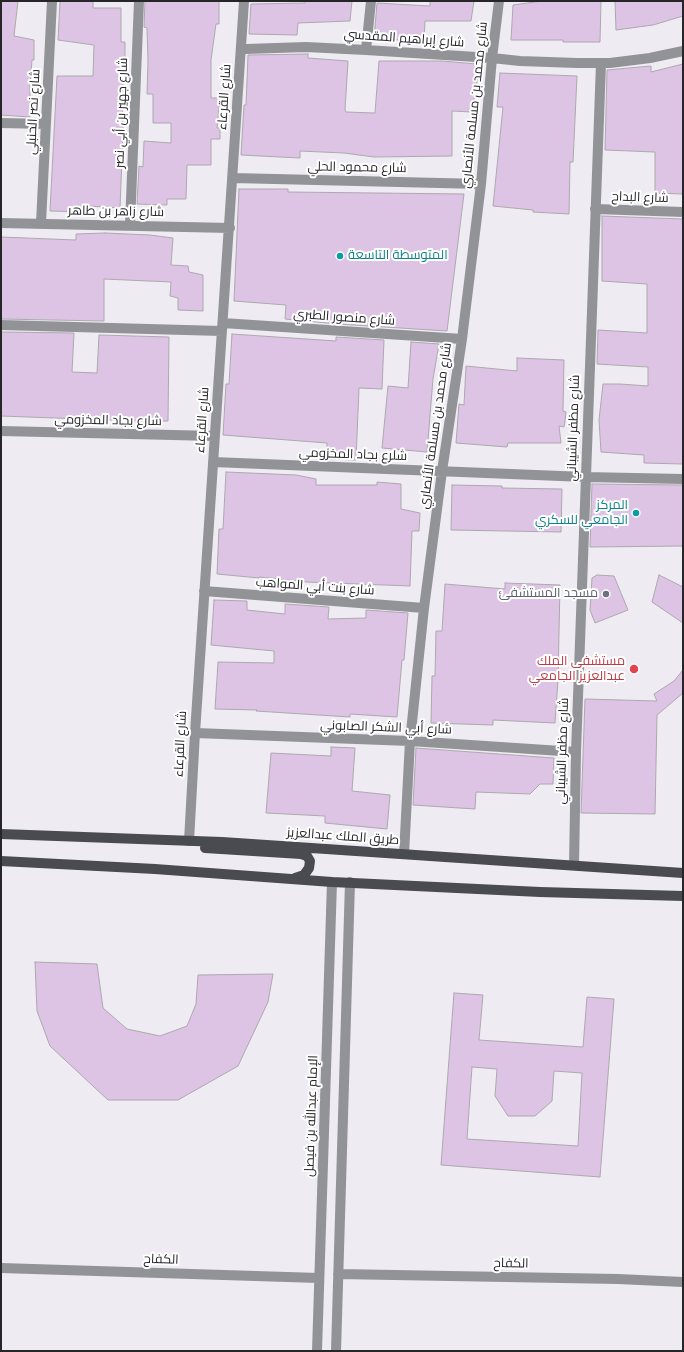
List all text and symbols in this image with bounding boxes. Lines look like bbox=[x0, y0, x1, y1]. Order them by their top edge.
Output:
street label: شارع محمد بن مسلمة الأنصاري bbox=[458, 21, 492, 189]
street label: شارع إبراهيم المقدسي bbox=[343, 27, 465, 51]
street label: شارع جهير بن أبي نصر bbox=[112, 57, 132, 169]
street label: شارع القرعاء bbox=[215, 63, 235, 131]
street label: شارع نصر الحنبلي bbox=[24, 69, 44, 155]
street label: شارع محمود الحلي bbox=[307, 159, 407, 177]
street label: شارع البداح bbox=[611, 189, 669, 207]
street label: شارع زاهر بن طاهر bbox=[68, 203, 164, 221]
place label: المتوسطة التاسعة bbox=[348, 248, 448, 264]
marker: المتوسطة التاسعة bbox=[335, 251, 345, 261]
street label: شارع منصور الطبري bbox=[293, 307, 395, 329]
street label: شارع محمد بن مسلمة الأنصاري bbox=[417, 342, 455, 510]
street label: شارع مظفر الشيباني bbox=[564, 374, 584, 482]
street label: شارع القرعاء bbox=[193, 386, 213, 454]
street label: شارع بجاد المخزومي bbox=[54, 412, 162, 430]
street label: شلرع بجاد المخزومي bbox=[299, 445, 407, 465]
place label: المركز الجامعي للسكري bbox=[535, 498, 628, 529]
marker: المركز الجامعي للسكري bbox=[631, 508, 641, 518]
street label: شارع بنت أبي المواهب bbox=[255, 575, 375, 599]
place label: مسجد المستشفئ bbox=[499, 586, 598, 602]
marker: مسجد المستشفئ bbox=[601, 589, 611, 599]
place label: مستشفى الملك عبدالعزيز الجامعي bbox=[529, 654, 625, 685]
marker: مستشفى الملك عبدالعزيز الجامعي bbox=[628, 663, 640, 675]
street label: شارع مظفر الشيباني bbox=[553, 697, 573, 805]
street label: شارع القرعاء bbox=[171, 710, 191, 778]
street label: شارع أبي الشكر الصابوني bbox=[320, 718, 452, 738]
street label: طريق الملك عبدالعزيز bbox=[286, 825, 400, 849]
street label: الإمام عبدالله بن فيصل bbox=[302, 1055, 322, 1177]
street label: الكفاح bbox=[143, 1252, 179, 1268]
street label: الكفاح bbox=[493, 1256, 529, 1272]

